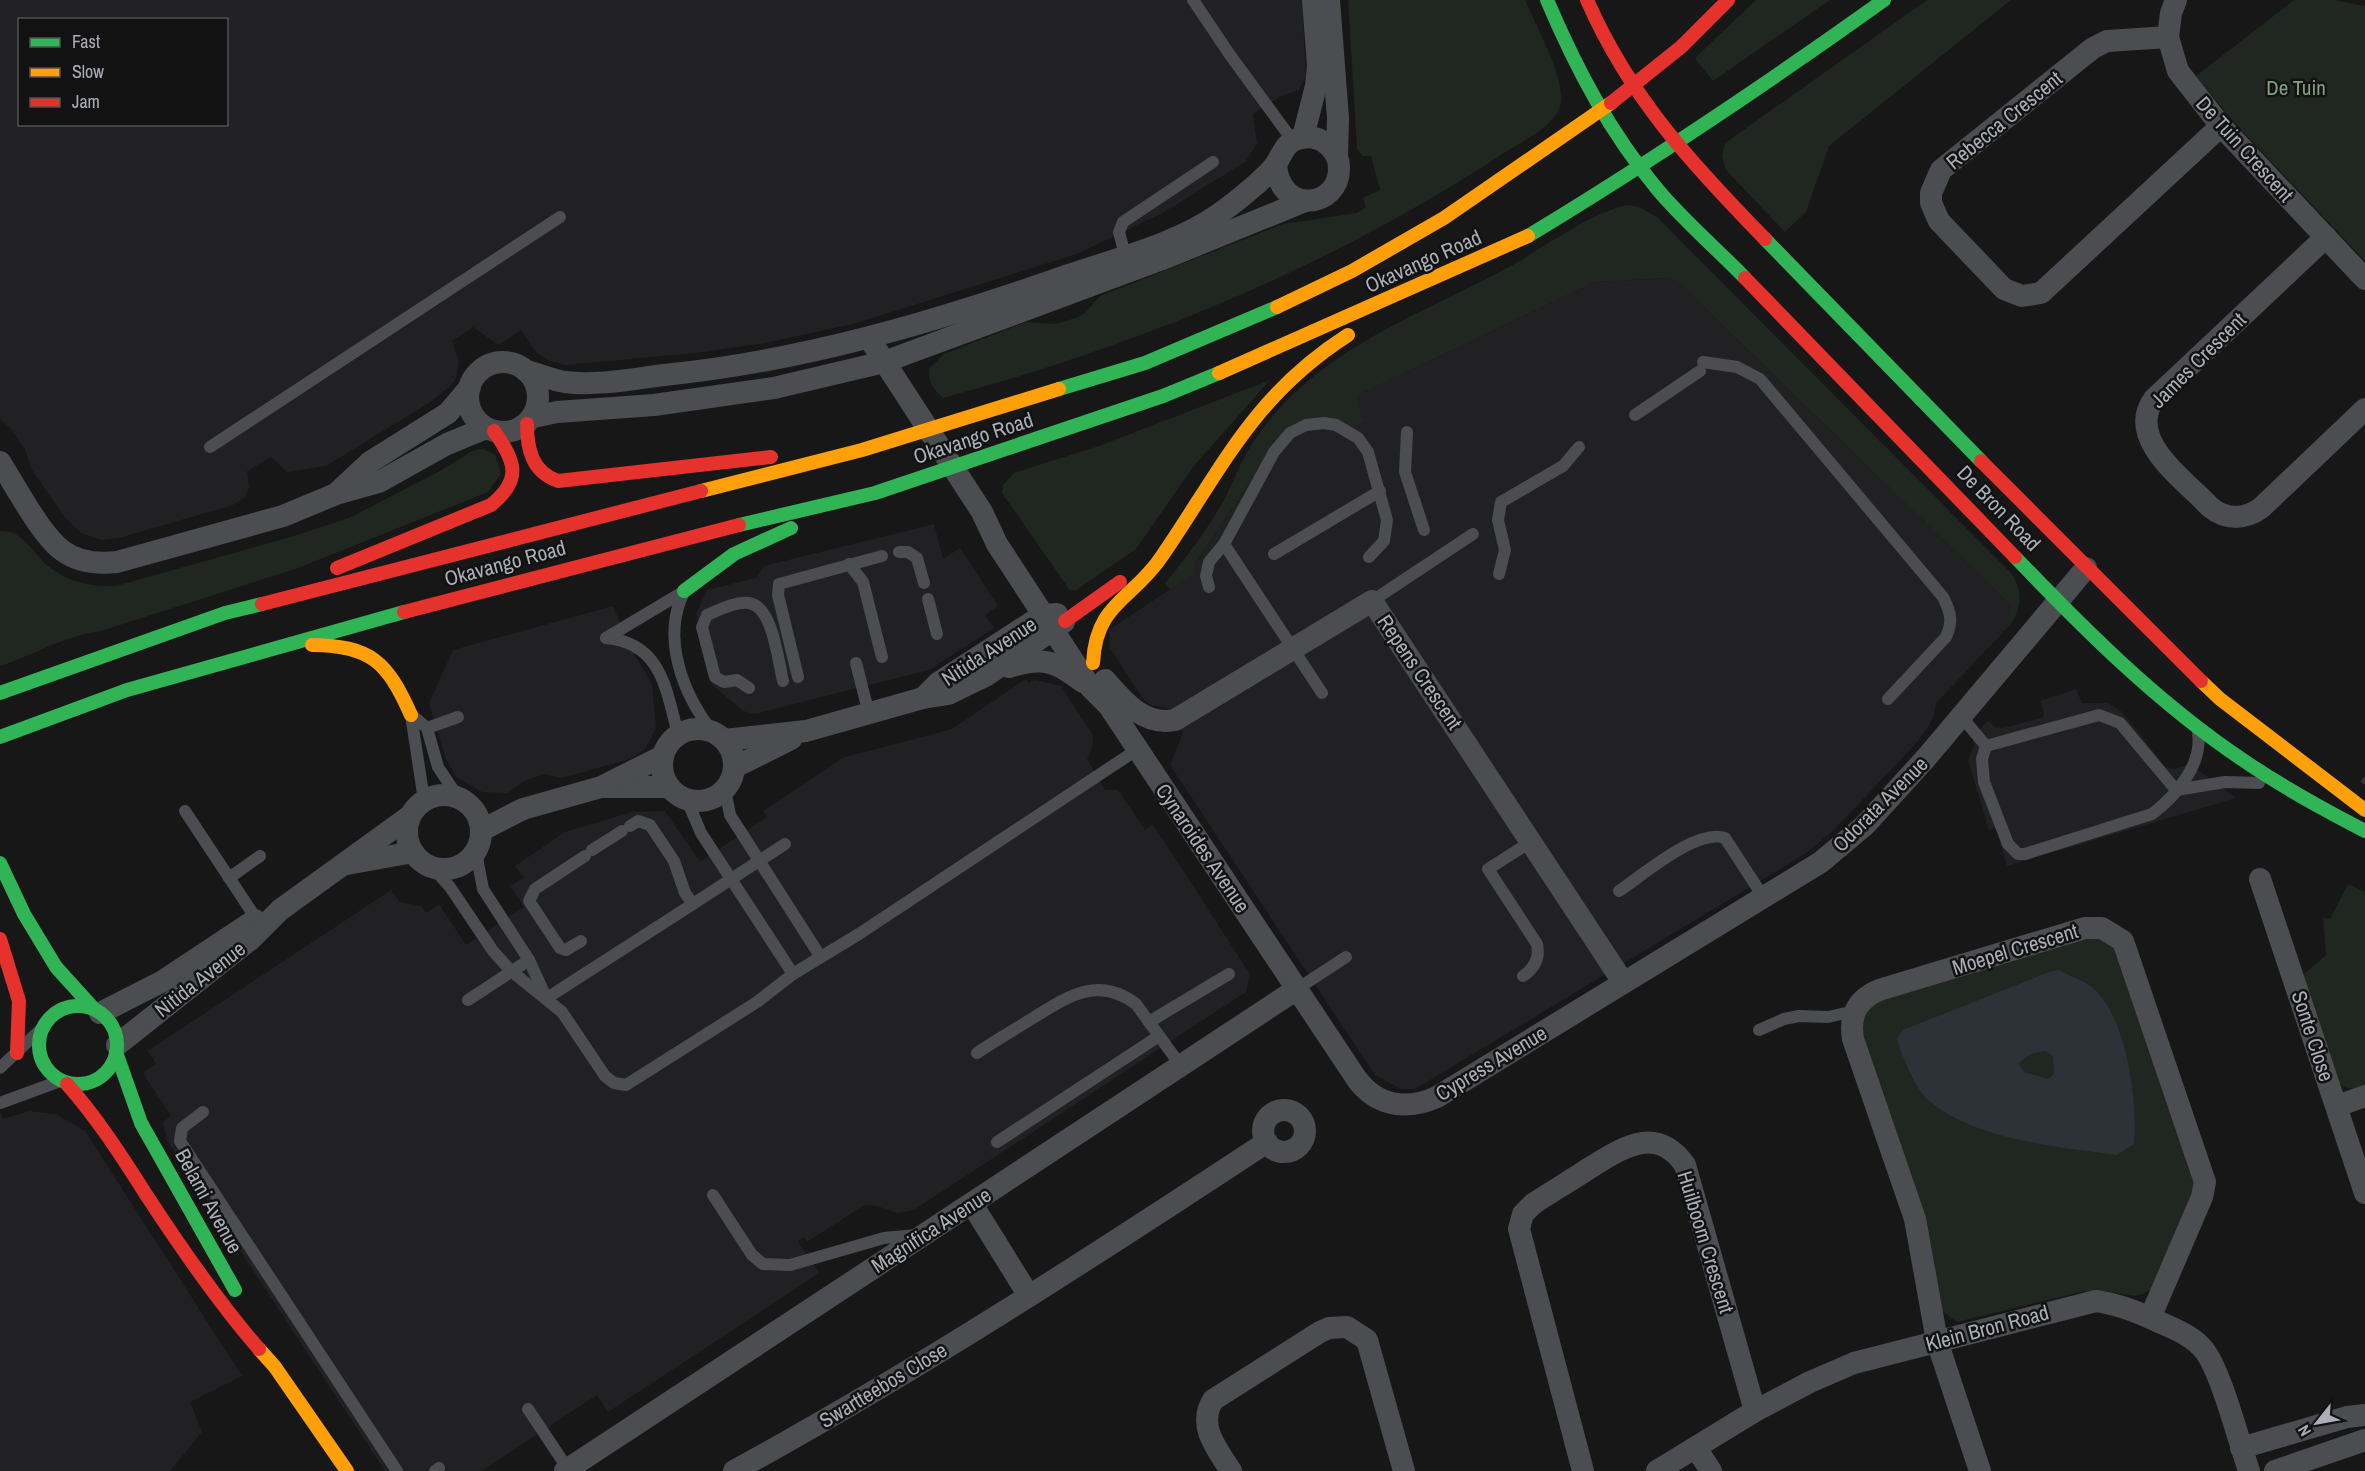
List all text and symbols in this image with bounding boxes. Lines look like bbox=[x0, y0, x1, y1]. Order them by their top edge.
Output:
legend bbox=[18, 18, 228, 126]
text: Fast bbox=[72, 29, 100, 54]
text: Slow bbox=[72, 59, 104, 84]
street label: Rebecca Crescent bbox=[1940, 64, 2068, 176]
park label: De Tuin bbox=[2266, 73, 2326, 102]
text: Jam bbox=[72, 89, 100, 114]
street label: De Tuin Crescent bbox=[2190, 90, 2300, 208]
street label: Okavango Road bbox=[1360, 222, 1486, 300]
street label: James Crescent bbox=[2144, 306, 2252, 414]
street label: Okavango Road bbox=[909, 405, 1037, 471]
street label: De Bron Road bbox=[1951, 459, 2047, 557]
street label: Okavango Road bbox=[441, 533, 569, 593]
street label: Nitida Avenue bbox=[936, 609, 1042, 693]
street label: Repens Crescent bbox=[1371, 609, 1469, 735]
street label: Odorata Avenue bbox=[1826, 750, 1934, 858]
street label: Cynaroides Avenue bbox=[1149, 778, 1257, 918]
street label: Moepel Crescent bbox=[1949, 916, 2082, 982]
street label: Nitida Avenue bbox=[149, 934, 251, 1024]
street label: Sonte Close bbox=[2285, 987, 2341, 1085]
street label: Cypress Avenue bbox=[1430, 1018, 1552, 1108]
street label: Belami Avenue bbox=[168, 1143, 250, 1259]
street label: Huilboom Crescent bbox=[1671, 1167, 1741, 1317]
street label: Magnifica Avenue bbox=[865, 1180, 997, 1280]
street label: Klein Bron Road bbox=[1922, 1298, 2052, 1358]
street label: Swartteebos Close bbox=[814, 1335, 952, 1435]
north arrow bbox=[2287, 1393, 2347, 1453]
text: N bbox=[2292, 1421, 2316, 1440]

